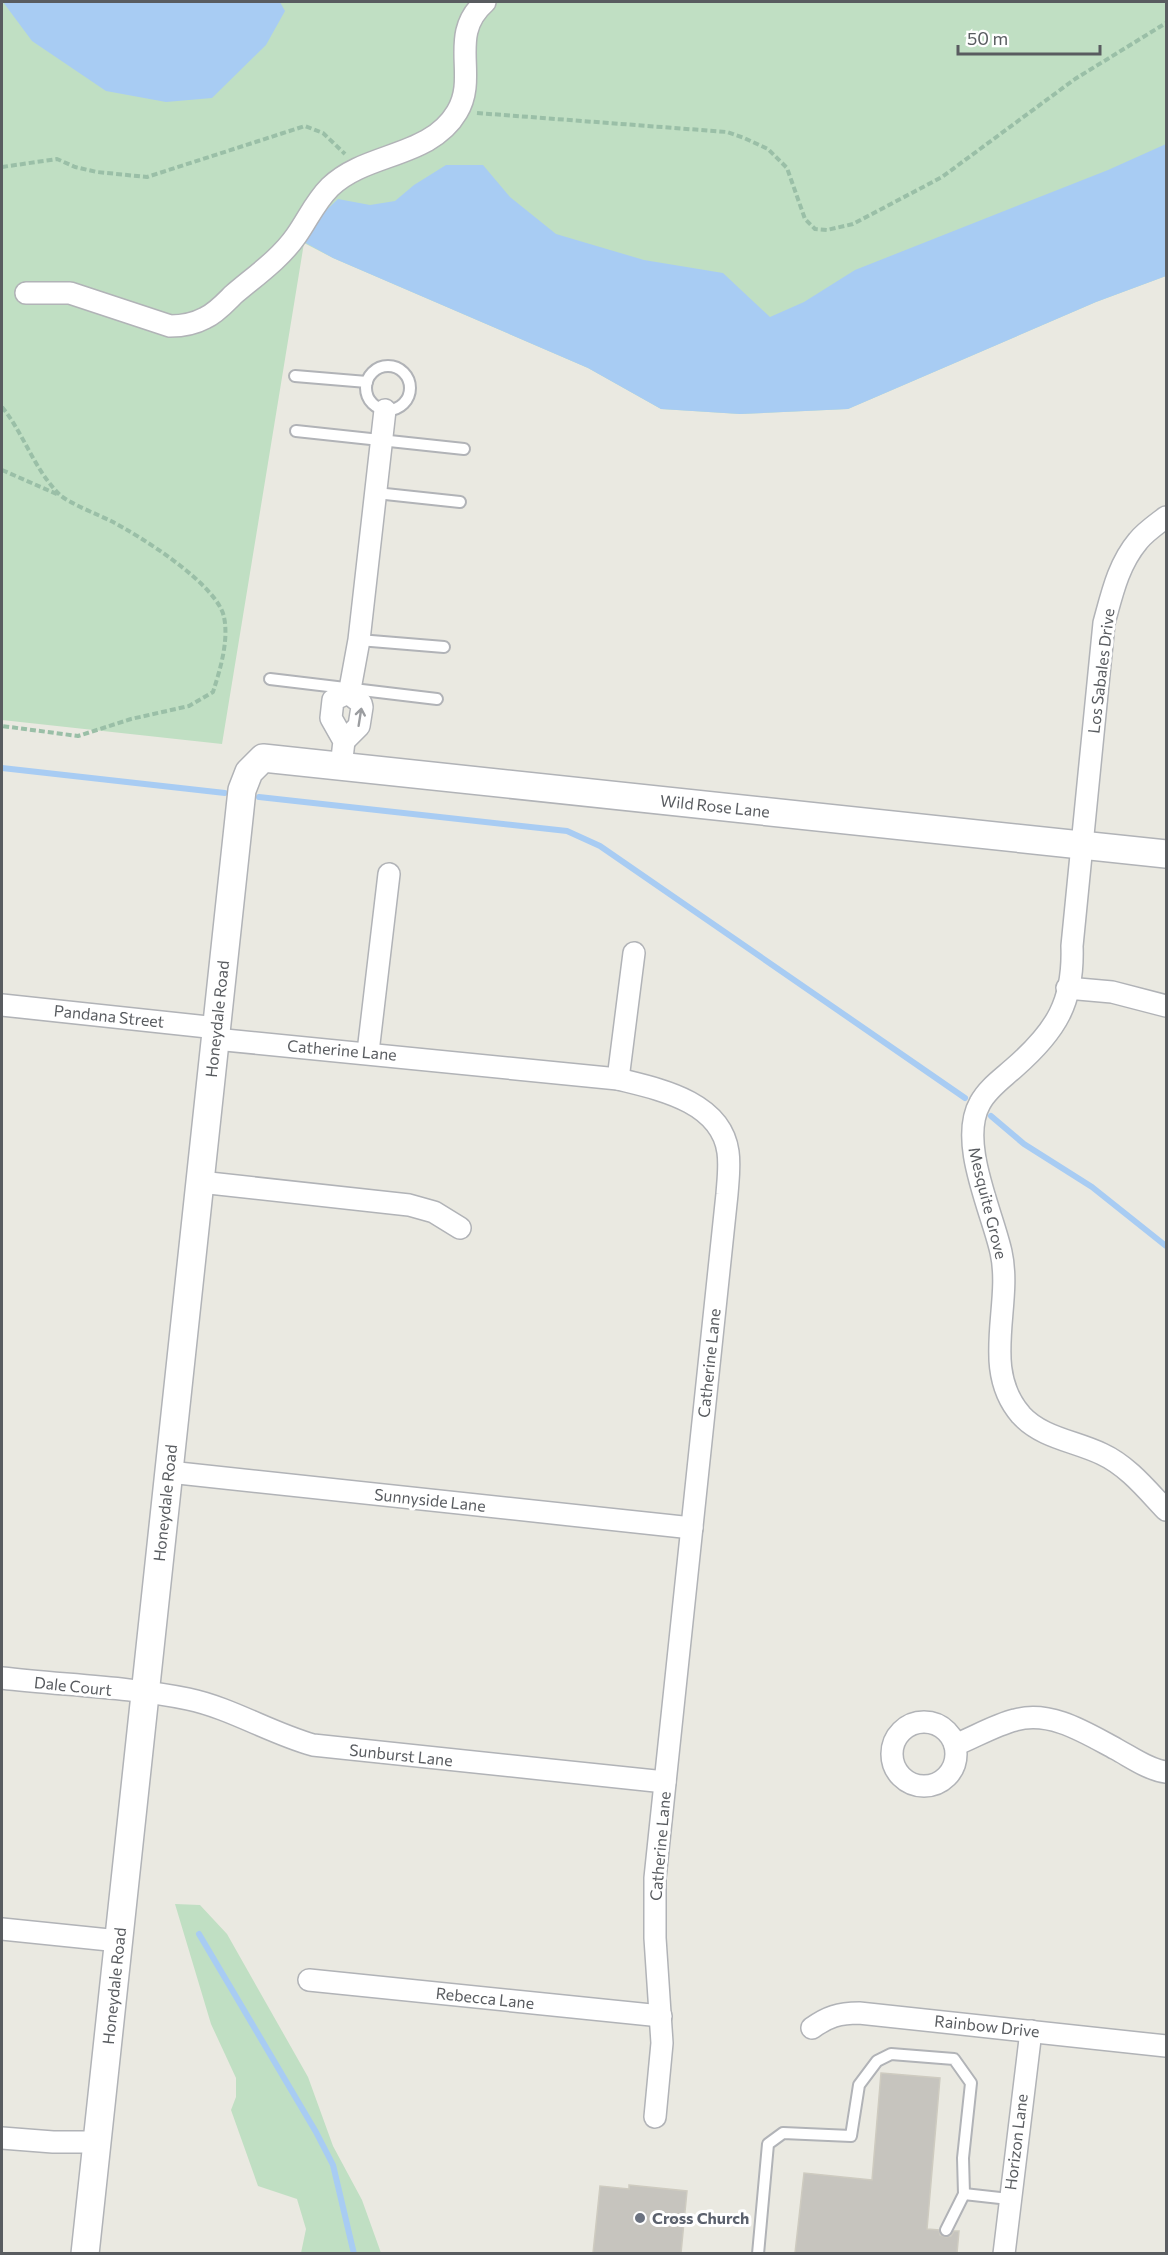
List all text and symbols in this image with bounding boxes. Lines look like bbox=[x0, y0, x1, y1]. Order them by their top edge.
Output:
scale bar bbox=[958, 18, 1100, 56]
text: 50 m bbox=[967, 27, 1008, 49]
street label: Los Sabales Drive bbox=[1083, 607, 1118, 735]
one-way arrow bbox=[355, 707, 366, 727]
street label: Wild Rose Lane bbox=[659, 790, 771, 821]
street label: Honeydale Road bbox=[201, 959, 232, 1078]
street label: Pandana Street bbox=[53, 1000, 166, 1031]
street label: Catherine Lane bbox=[287, 1035, 398, 1064]
street label: Mesquite Grove bbox=[965, 1145, 1012, 1261]
street label: Catherine Lane bbox=[693, 1307, 724, 1419]
street label: Honeydale Road bbox=[149, 1443, 180, 1562]
street label: Sunnyside Lane bbox=[373, 1484, 487, 1515]
street label: Dale Court bbox=[33, 1672, 113, 1699]
street label: Sunburst Lane bbox=[348, 1740, 454, 1769]
street label: Catherine Lane bbox=[645, 1790, 674, 1901]
street label: Honeydale Road bbox=[98, 1926, 129, 2045]
street label: Rebecca Lane bbox=[435, 1983, 535, 2012]
street label: Rainbow Drive bbox=[934, 2011, 1041, 2040]
street label: Horizon Lane bbox=[1000, 2093, 1031, 2191]
place label: Cross Church bbox=[652, 2208, 749, 2227]
marker: Cross Church bbox=[633, 2211, 647, 2225]

